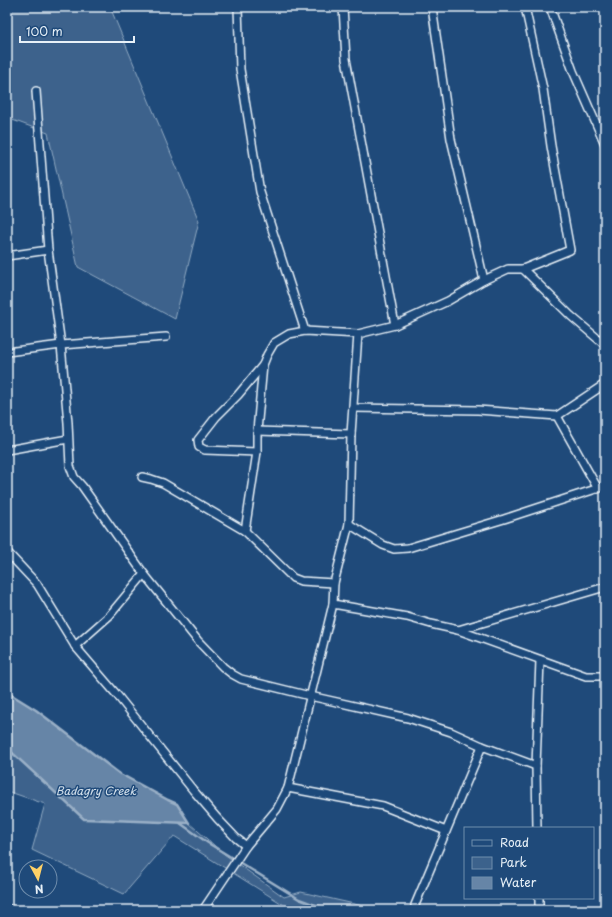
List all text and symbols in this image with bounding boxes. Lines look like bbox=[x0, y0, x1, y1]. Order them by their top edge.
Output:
scale bar bbox=[20, 18, 134, 44]
text: 100 m bbox=[26, 22, 63, 40]
water label: Badagry Creek bbox=[56, 782, 137, 799]
legend bbox=[464, 827, 594, 899]
text: Road bbox=[500, 833, 529, 851]
text: Park bbox=[500, 853, 527, 871]
north arrow bbox=[18, 859, 58, 899]
text: Water bbox=[500, 873, 537, 891]
text: N bbox=[34, 880, 45, 898]

